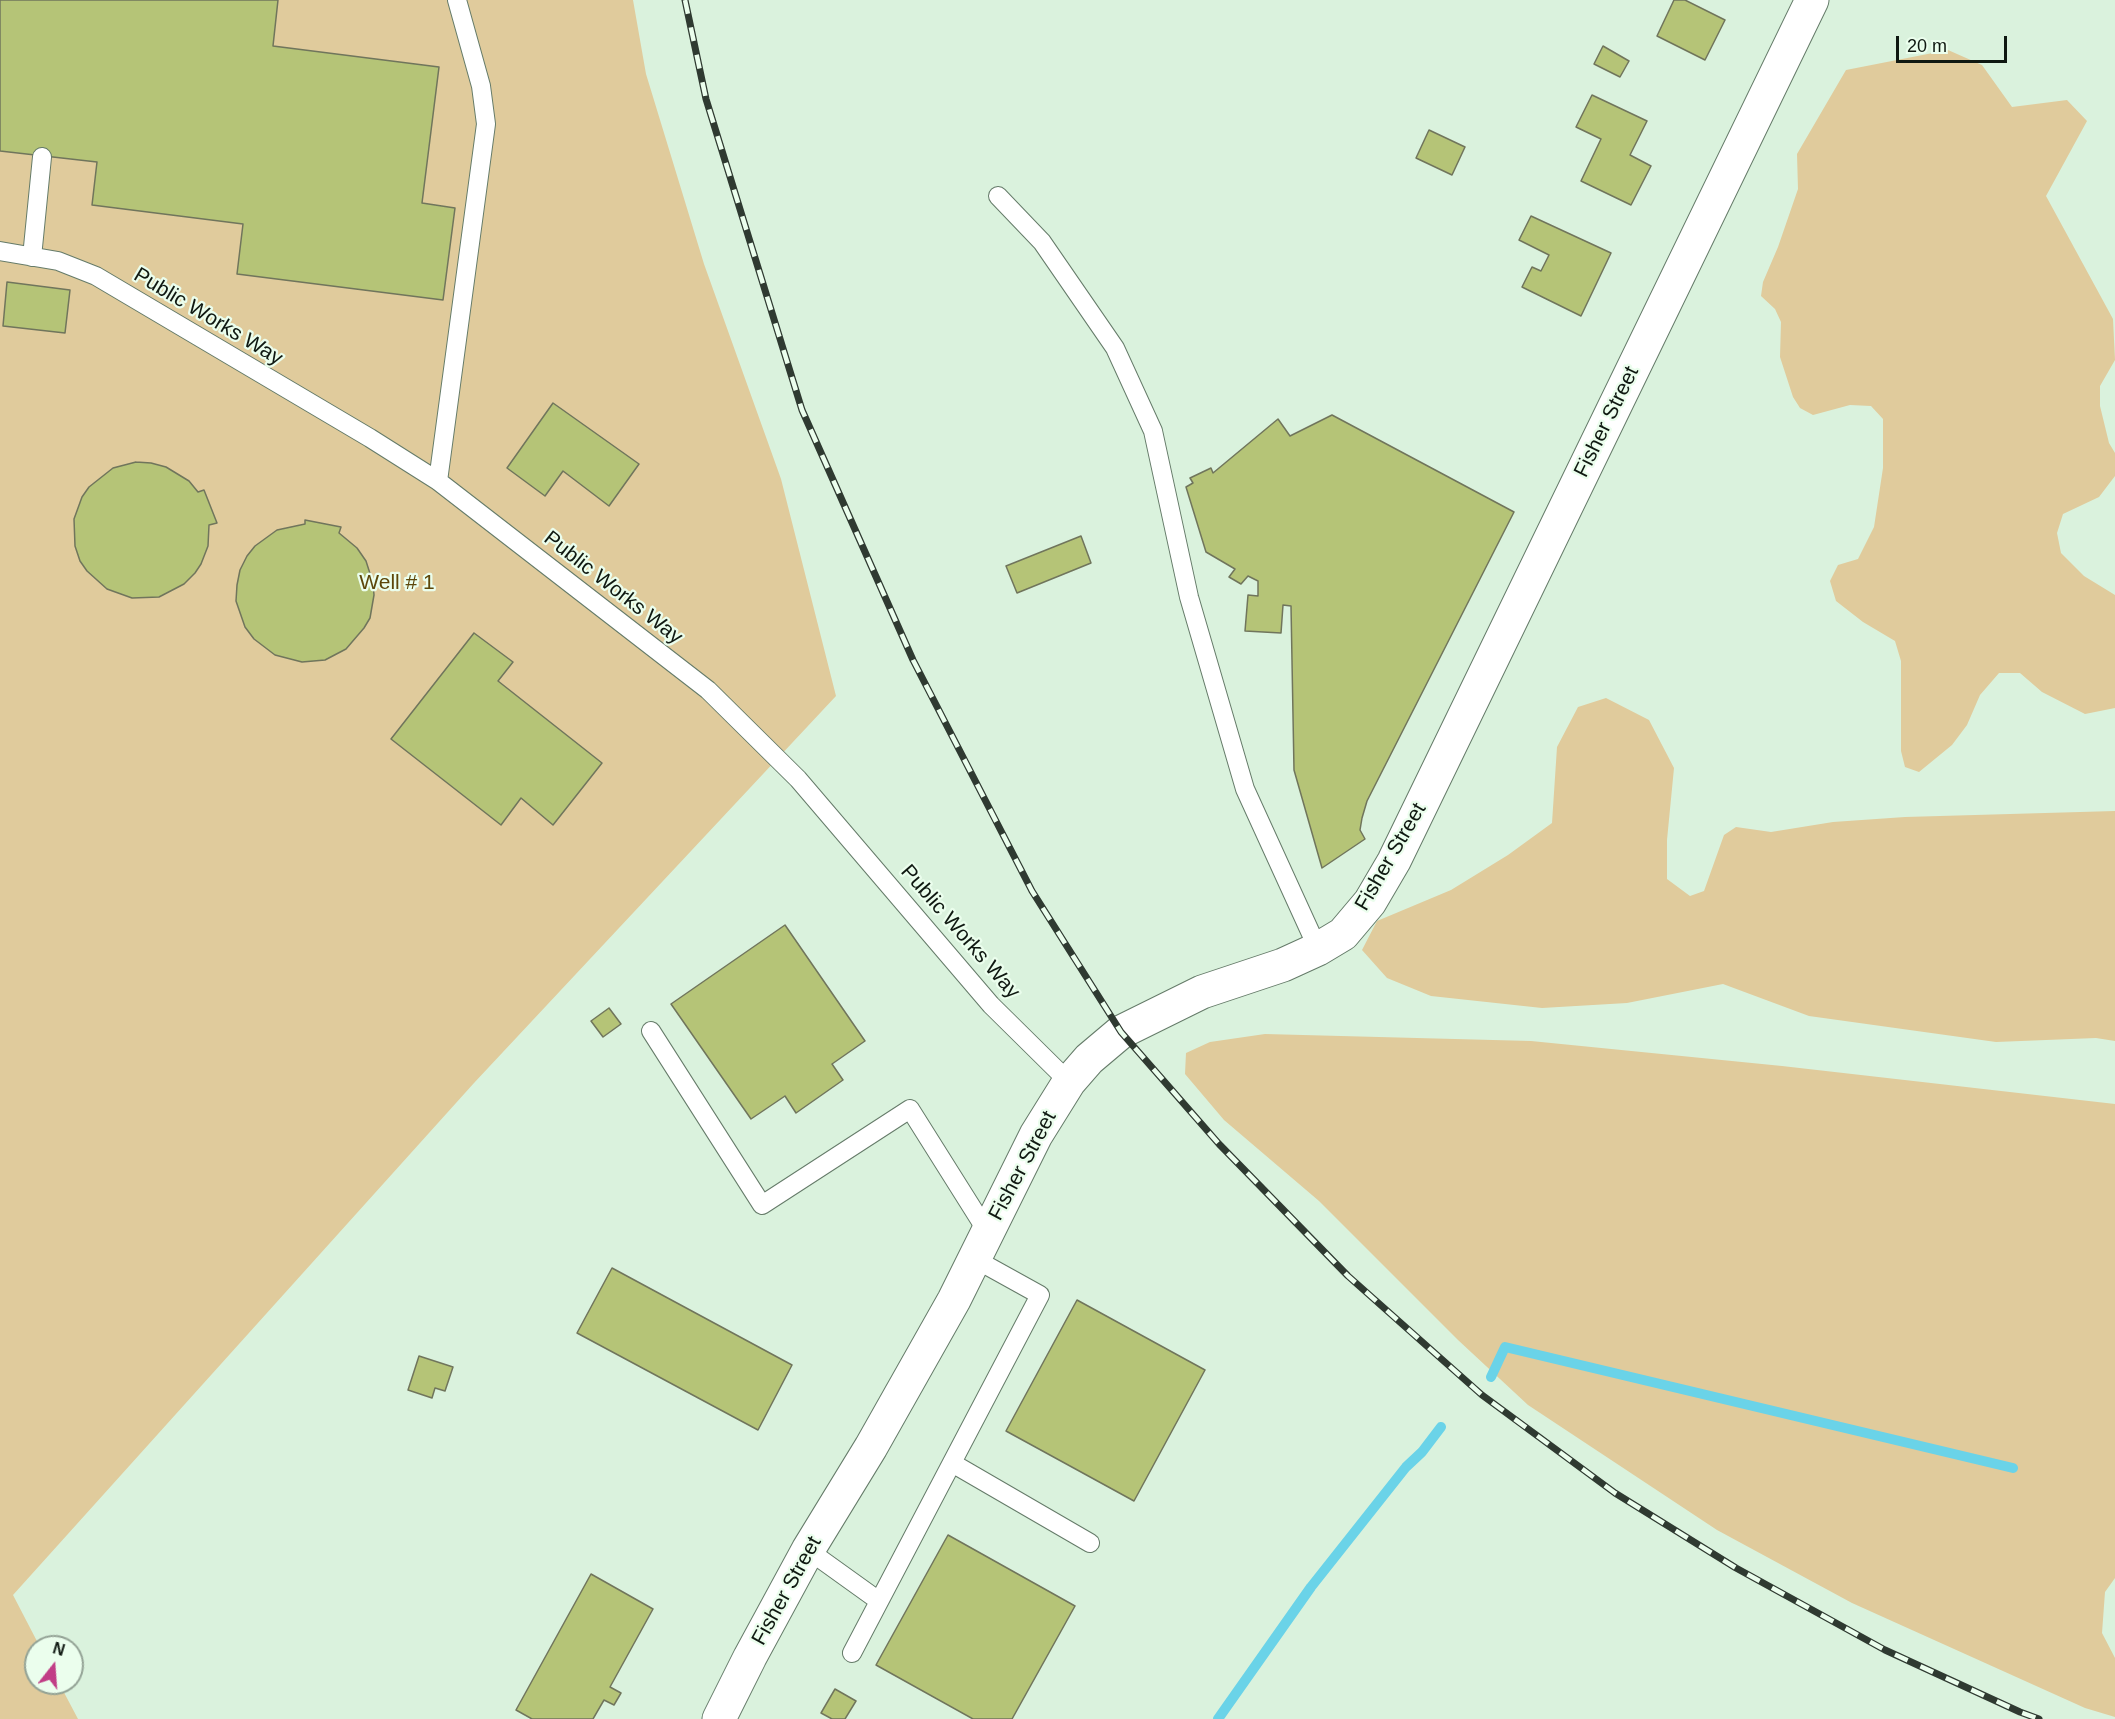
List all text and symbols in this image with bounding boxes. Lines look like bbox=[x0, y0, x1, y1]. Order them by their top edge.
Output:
scale bar bbox=[1899, 24, 2010, 62]
text: 20 m bbox=[1907, 36, 1947, 56]
street label: Public Works Way bbox=[129, 263, 287, 371]
street label: Fisher Street bbox=[1569, 362, 1645, 482]
street label: Public Works Way bbox=[539, 526, 687, 650]
park label: Well # 1 bbox=[359, 570, 435, 596]
street label: Fisher Street bbox=[1350, 799, 1432, 915]
street label: Public Works Way bbox=[895, 860, 1025, 1004]
street label: Fisher Street bbox=[984, 1107, 1062, 1225]
street label: Fisher Street bbox=[747, 1532, 827, 1650]
north arrow bbox=[24, 1635, 84, 1695]
text: N bbox=[51, 1639, 67, 1659]

